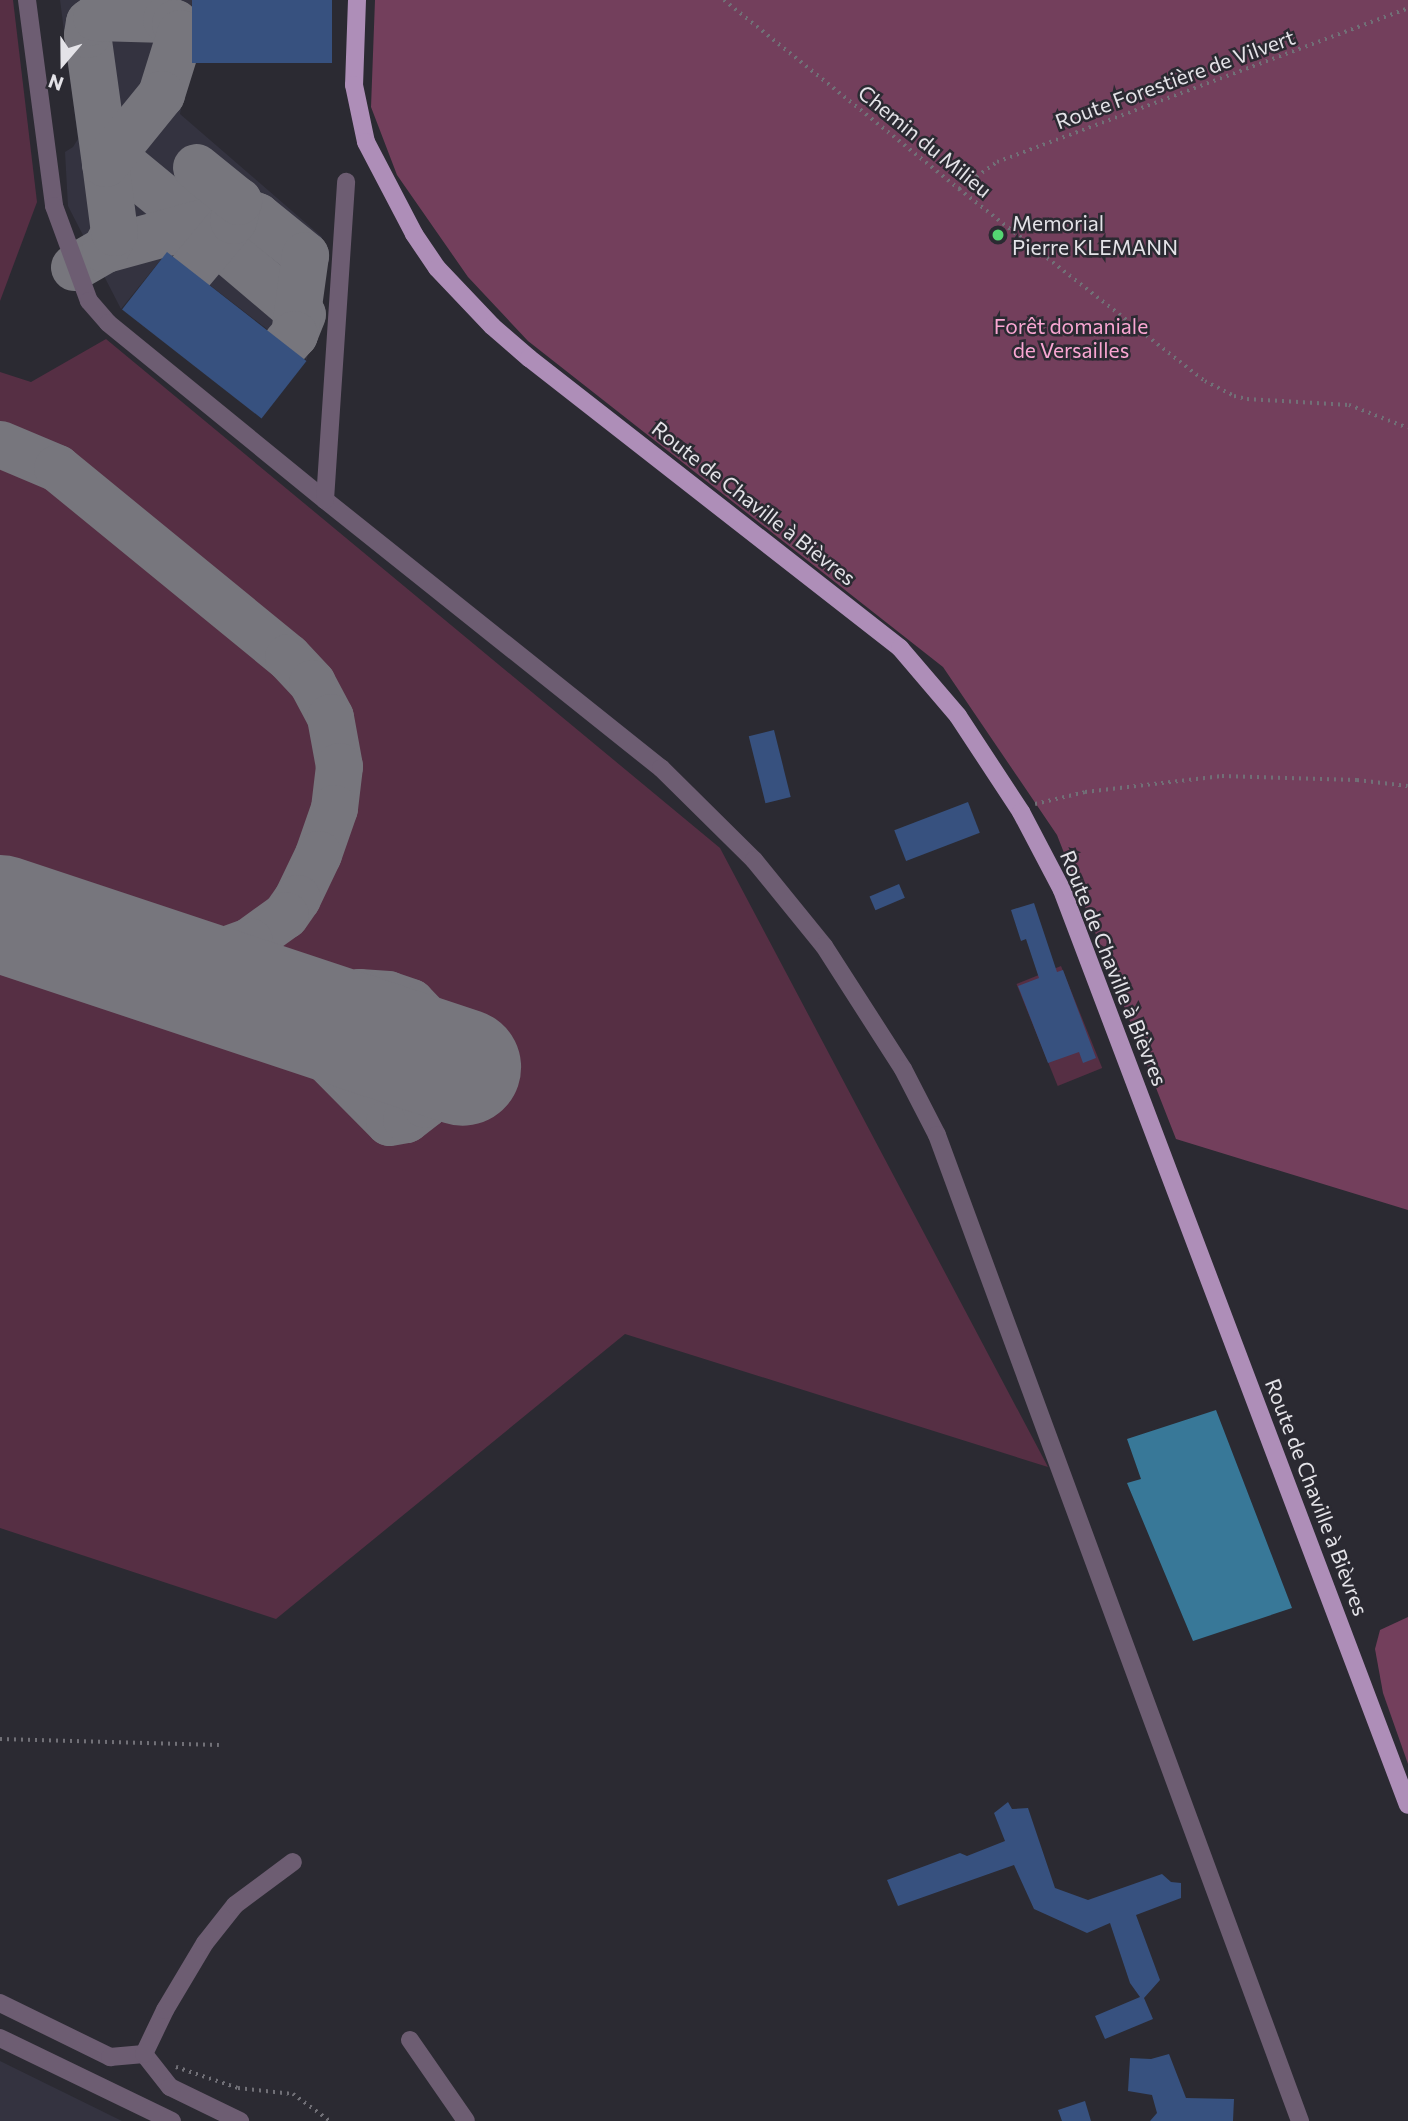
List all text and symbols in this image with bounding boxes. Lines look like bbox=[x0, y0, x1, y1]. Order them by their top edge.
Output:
street label: Route Forestière de Vilvert bbox=[1052, 24, 1298, 134]
north arrow bbox=[28, 28, 98, 98]
text: N bbox=[45, 70, 66, 96]
street label: Chemin du Milieu bbox=[853, 80, 997, 202]
place label: Memorial Pierre KLEMANN bbox=[1012, 210, 1178, 260]
marker: Memorial Pierre KLEMANN bbox=[990, 227, 1006, 243]
park label: Forêt domaniale de Versailles bbox=[994, 313, 1148, 363]
street label: Route de Chaville à Bièvres bbox=[647, 416, 861, 590]
street label: Route de Chaville à Bièvres bbox=[1055, 847, 1173, 1089]
street label: Route de Chaville à Bièvres bbox=[1260, 1375, 1374, 1619]

